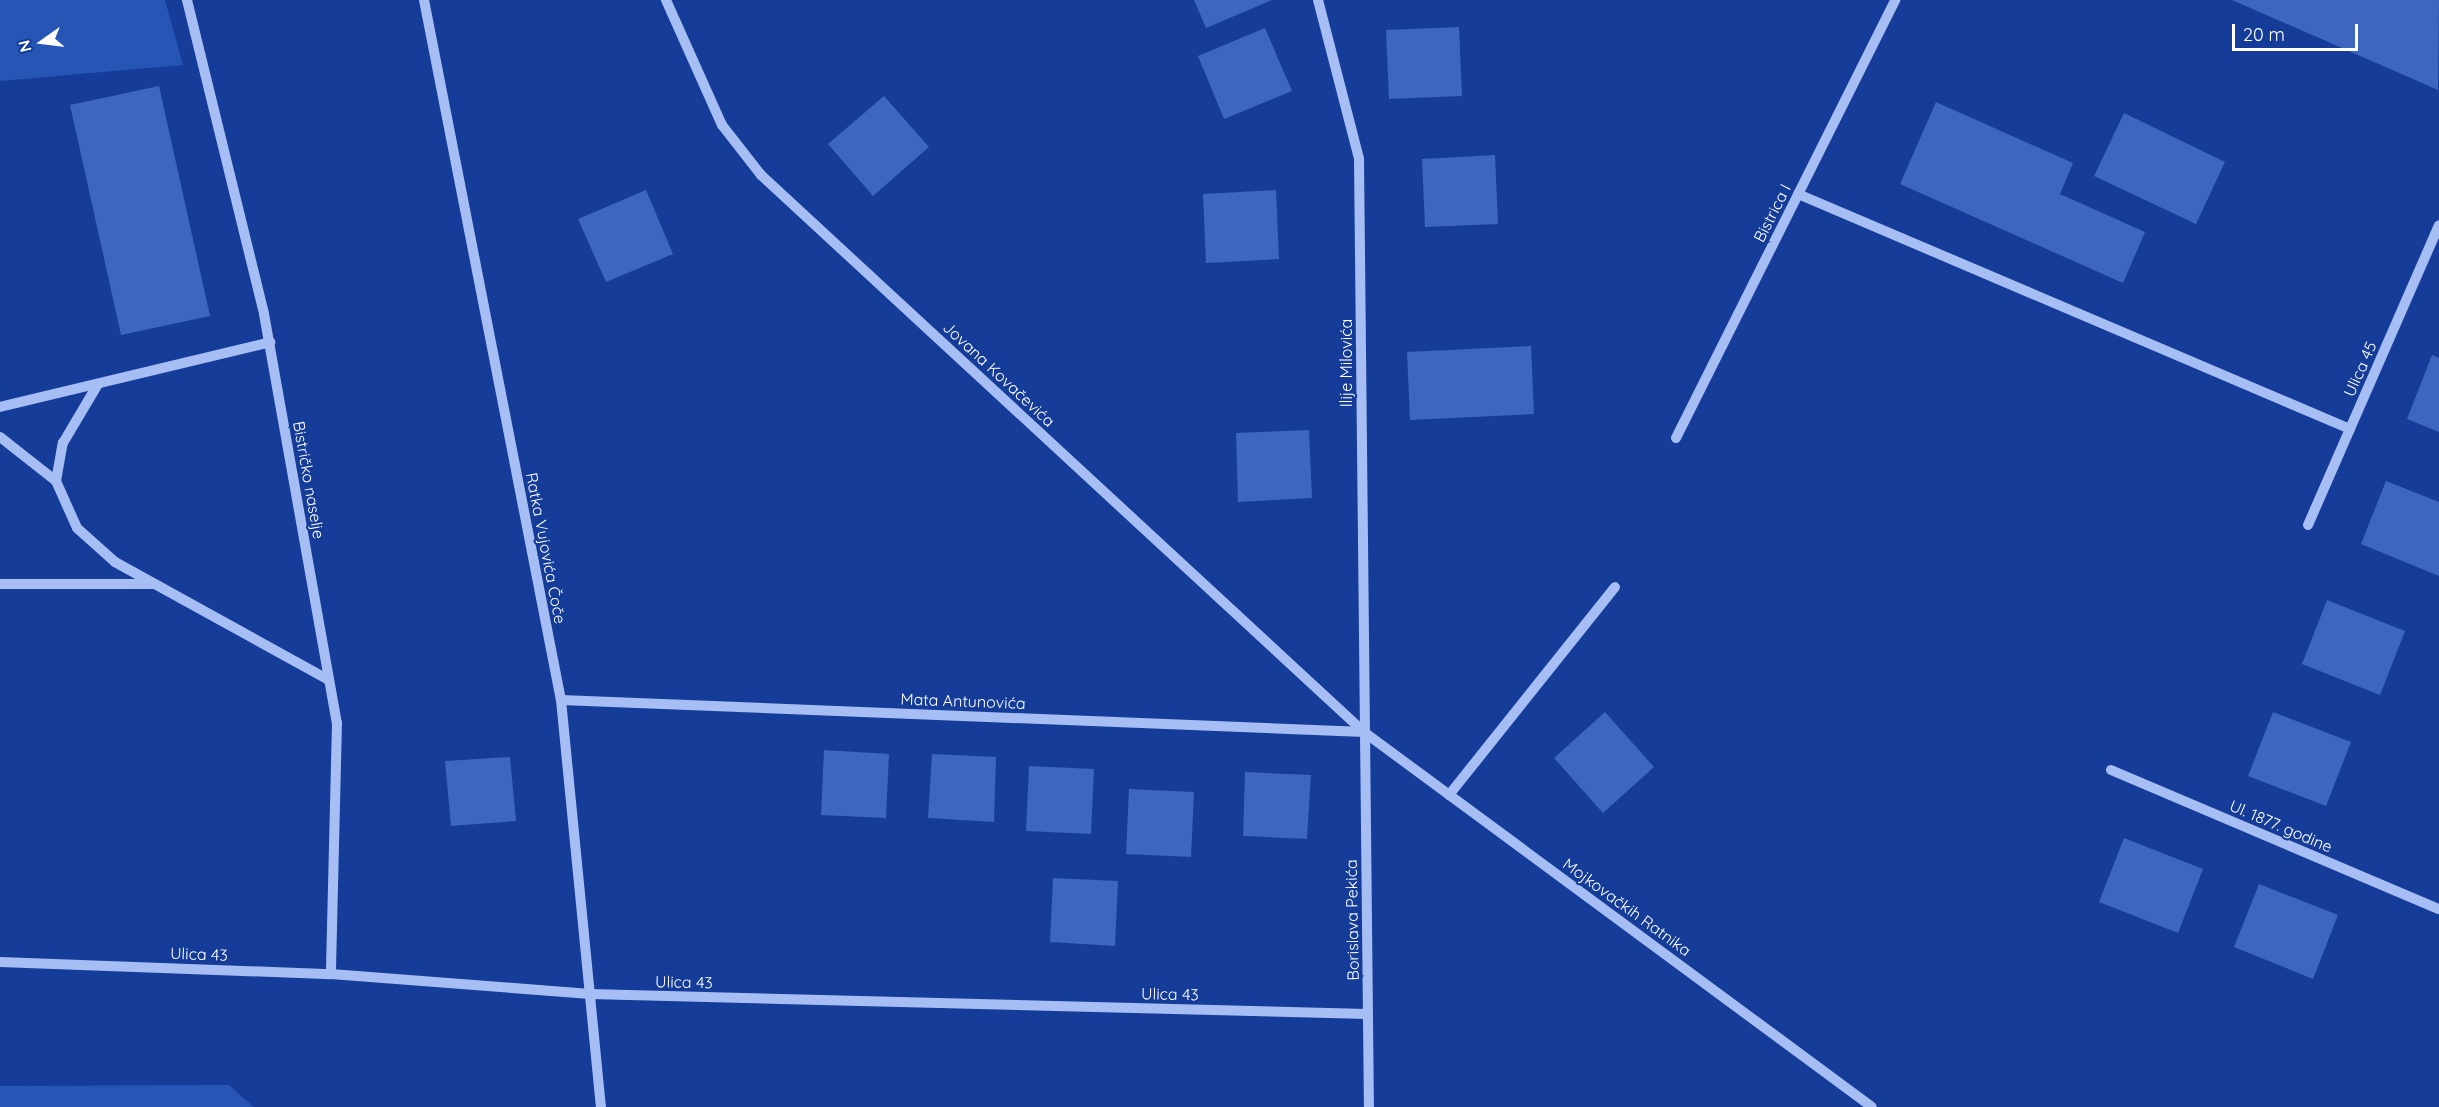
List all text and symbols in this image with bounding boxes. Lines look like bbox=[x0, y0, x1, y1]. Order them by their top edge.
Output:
north arrow bbox=[12, 12, 72, 72]
scale bar bbox=[2235, 12, 2361, 50]
text: 20 m bbox=[2243, 23, 2285, 46]
text: N bbox=[13, 38, 36, 54]
street label: Bistrica I bbox=[1749, 181, 1795, 245]
street label: Jovana Kovačevića bbox=[939, 317, 1059, 431]
street label: Ilije Milovića bbox=[1336, 319, 1356, 407]
street label: Ulica 45 bbox=[2339, 339, 2381, 399]
street label: Bistričko naselje bbox=[289, 420, 329, 540]
street label: Ratka Vujovića Čoče bbox=[522, 471, 570, 625]
street label: Mata Antunovića bbox=[900, 689, 1026, 713]
street label: Ul. 1877. godine bbox=[2227, 796, 2335, 856]
street label: Mojkovačkih Ratnika bbox=[1559, 854, 1695, 960]
street label: Borislava Pekića bbox=[1341, 859, 1363, 981]
street label: Ulica 43 bbox=[170, 943, 228, 965]
street label: Ulica 43 bbox=[655, 972, 713, 992]
street label: Ulica 43 bbox=[1141, 984, 1199, 1004]

